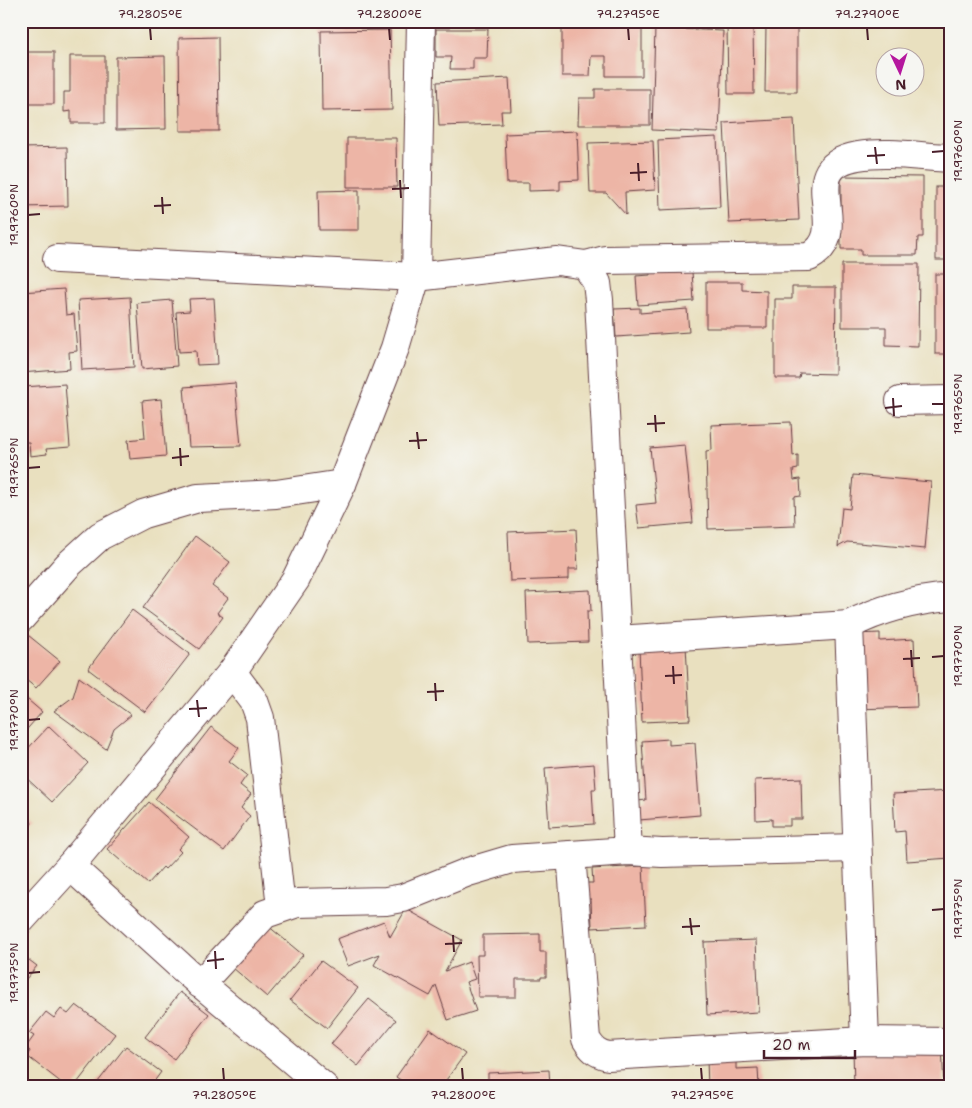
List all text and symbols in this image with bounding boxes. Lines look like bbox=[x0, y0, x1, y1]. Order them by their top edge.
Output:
text: 79.2805°E bbox=[118, 6, 182, 22]
text: 79.2800°E bbox=[356, 6, 422, 22]
text: 79.2795°E bbox=[596, 6, 660, 22]
text: 79.2790°E bbox=[835, 6, 899, 22]
north arrow bbox=[874, 48, 924, 98]
text: N bbox=[895, 76, 907, 94]
text: 19.9760°N bbox=[950, 120, 966, 182]
text: 19.9760°N bbox=[6, 184, 22, 246]
text: 19.9765°N bbox=[950, 374, 966, 434]
text: 19.9765°N bbox=[6, 438, 22, 498]
text: 19.9770°N bbox=[950, 625, 966, 687]
text: 19.9770°N bbox=[6, 689, 22, 751]
text: 19.9775°N bbox=[950, 879, 966, 939]
text: 19.9775°N bbox=[6, 943, 22, 1003]
scale bar bbox=[764, 1028, 856, 1060]
text: 20 m bbox=[772, 1035, 811, 1055]
text: 79.2805°E bbox=[192, 1087, 256, 1103]
text: 79.2800°E bbox=[430, 1087, 496, 1103]
text: 79.2795°E bbox=[670, 1087, 734, 1103]

